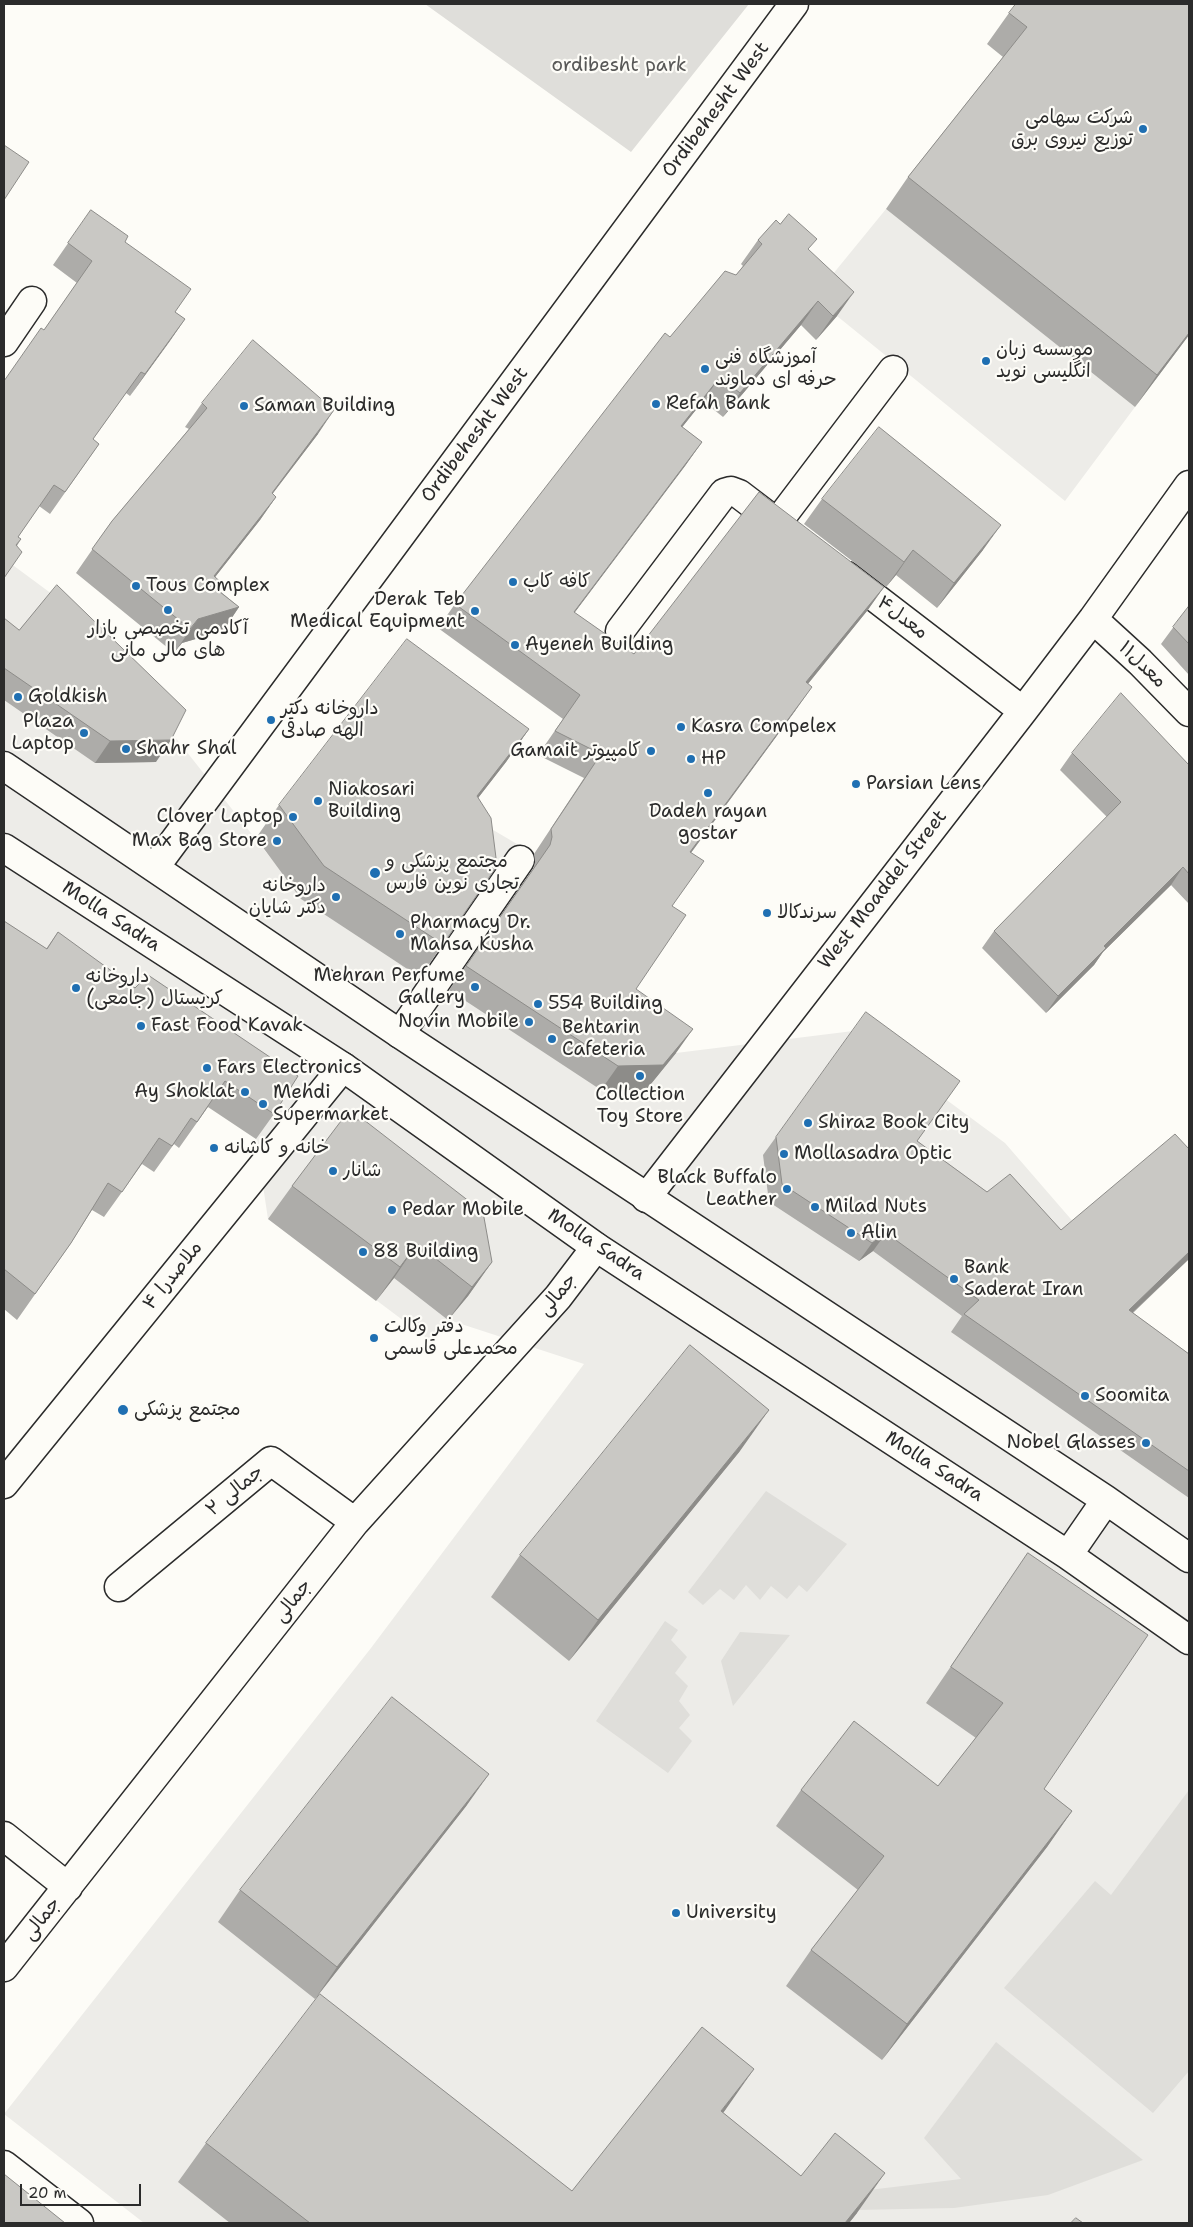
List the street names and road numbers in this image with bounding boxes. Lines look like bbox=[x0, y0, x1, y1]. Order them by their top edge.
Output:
street label: Ordibehesht West bbox=[658, 38, 774, 182]
street label: Ordibehesht West bbox=[417, 363, 533, 507]
street label: معدل۴ bbox=[872, 591, 932, 645]
street label: معدل۱۱ bbox=[1113, 637, 1171, 693]
street label: West Moaddel Street bbox=[814, 806, 952, 974]
street label: Molla Sadra bbox=[58, 877, 164, 957]
street label: Molla Sadra bbox=[543, 1204, 649, 1286]
street label: ۴ ملاصدرا bbox=[138, 1237, 208, 1315]
street label: جمالی bbox=[534, 1269, 582, 1321]
street label: Molla Sadra bbox=[881, 1427, 987, 1507]
street label: ۲ جمالی bbox=[202, 1460, 268, 1522]
street label: جمالی bbox=[269, 1575, 317, 1627]
street label: جمالی bbox=[18, 1893, 66, 1945]

